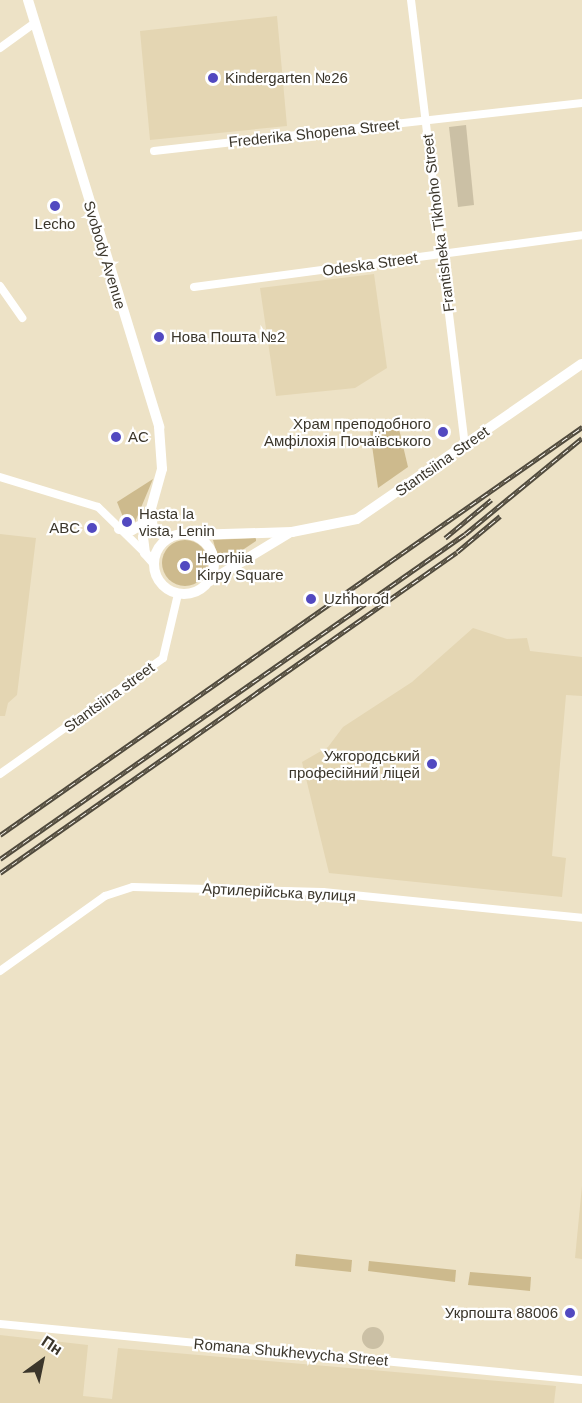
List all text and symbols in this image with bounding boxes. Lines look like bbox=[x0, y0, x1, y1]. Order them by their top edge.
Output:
place label: Kindergarten №26 bbox=[225, 69, 348, 87]
marker: Kindergarten №26 bbox=[206, 71, 220, 85]
street label: Frederika Shopena Street bbox=[228, 115, 400, 151]
street label: Frantisheka Tikhoho Street bbox=[418, 133, 458, 313]
street label: Svobody Avenue bbox=[80, 198, 130, 312]
marker: Lecho bbox=[48, 199, 62, 213]
place label: Lecho bbox=[35, 215, 75, 233]
street label: Odeska Street bbox=[321, 248, 419, 280]
place label: Нова Пошта №2 bbox=[171, 328, 285, 346]
marker: Нова Пошта №2 bbox=[152, 330, 166, 344]
place label: Храм преподобного Амфілохія Почаївського bbox=[264, 414, 431, 449]
street label: Stantsiina Street bbox=[392, 422, 492, 500]
marker: Храм преподобного Амфілохія Почаївського bbox=[436, 425, 450, 439]
place label: AC bbox=[128, 428, 149, 446]
marker: AC bbox=[109, 430, 123, 444]
place label: Hasta la vista, Lenin bbox=[139, 504, 215, 539]
marker: Hasta la vista, Lenin bbox=[120, 515, 134, 529]
place label: ABC bbox=[49, 519, 80, 537]
marker: ABC bbox=[85, 521, 99, 535]
place label: Heorhiia Kirpy Square bbox=[197, 548, 284, 583]
marker: Heorhiia Kirpy Square bbox=[178, 559, 192, 573]
marker: Uzhhorod bbox=[302, 590, 320, 608]
place label: Uzhhorod bbox=[324, 590, 389, 608]
street label: Stantsiina street bbox=[60, 658, 158, 736]
place label: Ужгородський професійний ліцей bbox=[289, 746, 420, 781]
marker: Ужгородський професійний ліцей bbox=[425, 757, 439, 771]
street label: Артилерійська вулиця bbox=[202, 879, 356, 905]
place label: Укрпошта 88006 bbox=[445, 1304, 558, 1322]
marker: Укрпошта 88006 bbox=[563, 1306, 577, 1320]
north arrow bbox=[12, 1331, 72, 1391]
text: Пн bbox=[39, 1333, 66, 1358]
street label: Romana Shukhevycha Street bbox=[193, 1335, 389, 1369]

